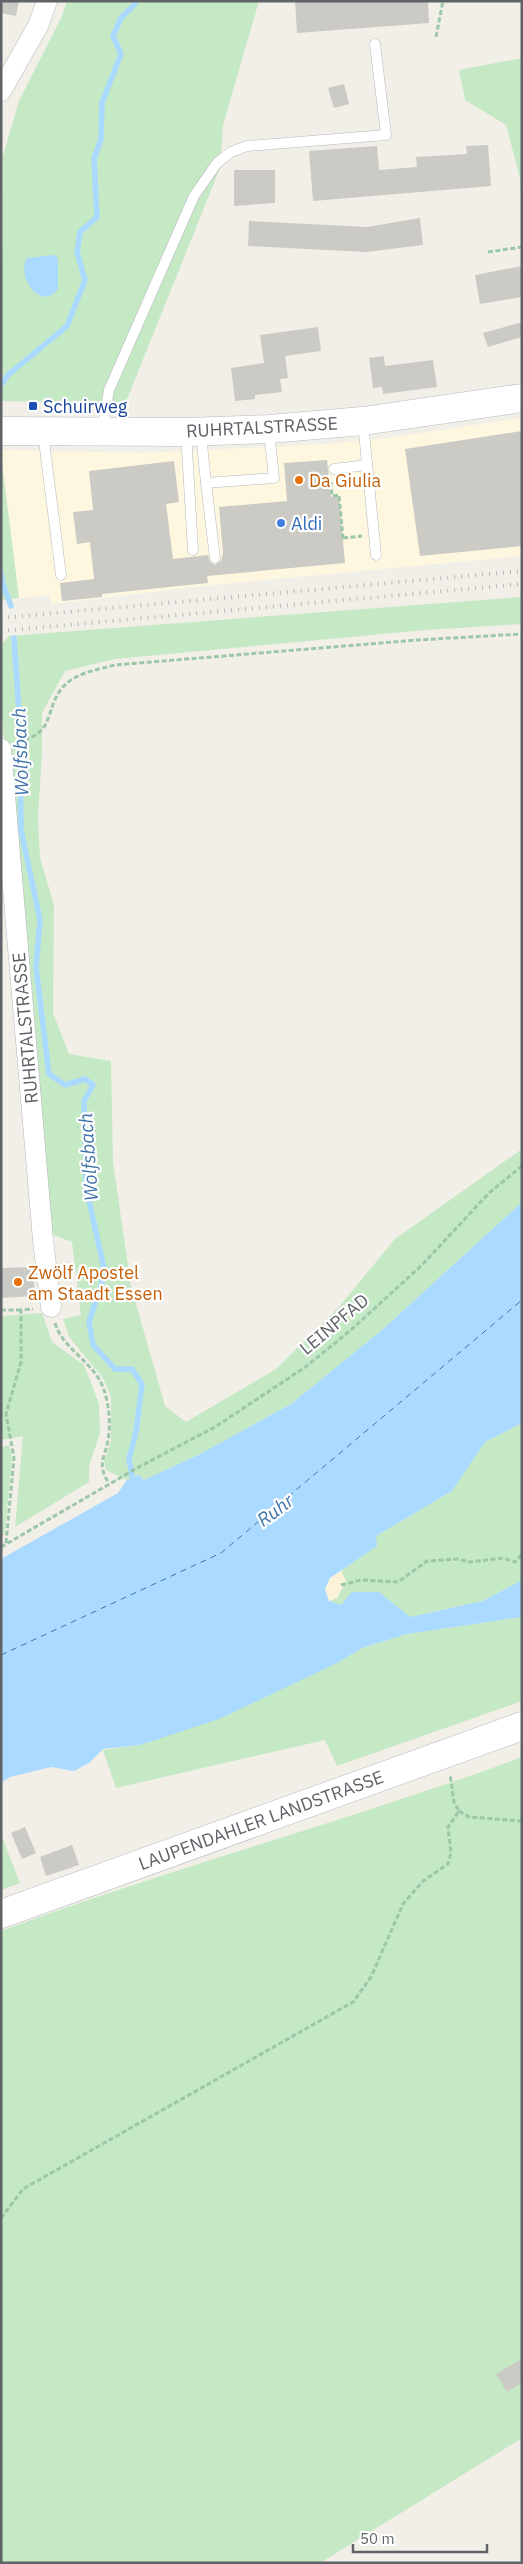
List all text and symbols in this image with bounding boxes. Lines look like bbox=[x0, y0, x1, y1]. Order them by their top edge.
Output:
place label: Schuirweg bbox=[43, 395, 128, 418]
marker: Schuirweg bbox=[27, 400, 39, 412]
street label: RUHRTALSTRASSE bbox=[186, 412, 338, 442]
place label: Da Giulia bbox=[309, 469, 382, 492]
marker: Da Giulia bbox=[293, 474, 305, 486]
place label: Aldi bbox=[291, 512, 322, 535]
marker: Aldi bbox=[275, 517, 287, 529]
water label: Wolfsbach bbox=[6, 707, 34, 797]
street label: RUHRTALSTRASSE bbox=[7, 951, 43, 1105]
water label: Wolfsbach bbox=[73, 1112, 103, 1202]
place label: Zwölf Apostel am Staadt Essen bbox=[28, 1261, 163, 1305]
marker: Zwölf Apostel am Staadt Essen bbox=[12, 1276, 24, 1288]
street label: LEINPFAD bbox=[295, 1288, 373, 1360]
water label: Ruhr bbox=[252, 1488, 299, 1532]
street label: LAUPENDAHLER LANDSTRASSE bbox=[135, 1765, 387, 1875]
scale bar bbox=[353, 2522, 487, 2554]
text: 50 m bbox=[360, 2529, 395, 2548]

